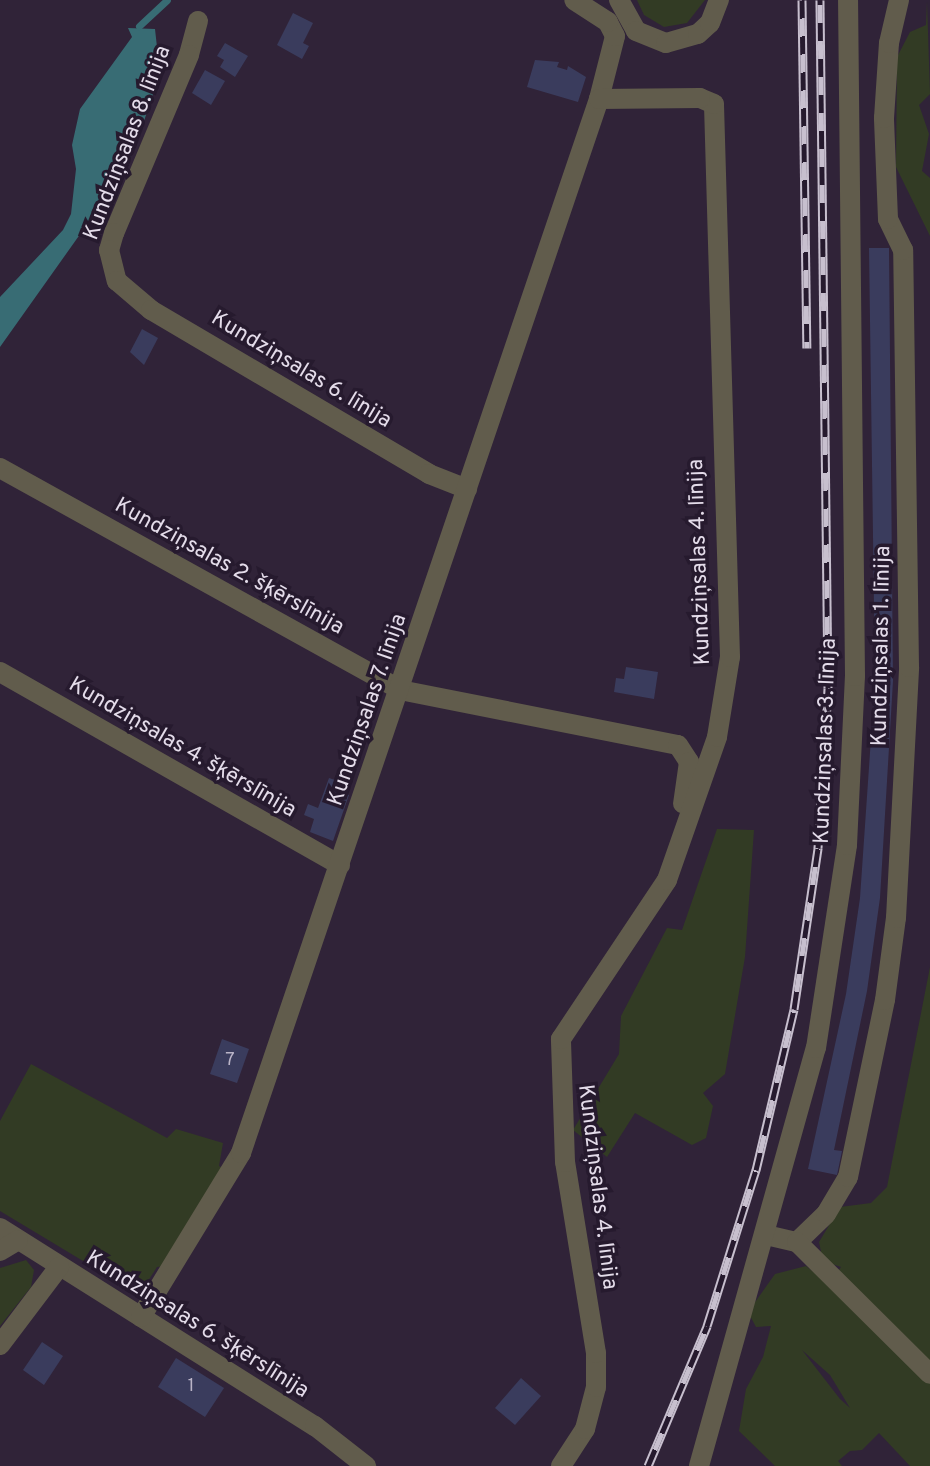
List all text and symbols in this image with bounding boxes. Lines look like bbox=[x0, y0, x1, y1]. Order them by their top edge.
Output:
street label: Kundziņsalas 8. līnija bbox=[79, 42, 177, 244]
street label: Kundziņsalas 6. līnija bbox=[206, 306, 396, 434]
street label: Kundziņsalas 4. līnija bbox=[683, 458, 717, 666]
street label: Kundziņsalas 2. šķērslīnija bbox=[110, 493, 348, 641]
street label: Kundziņsalas 1. līnija bbox=[867, 545, 897, 747]
street label: Kundziņsalas 7. līnija bbox=[323, 610, 413, 810]
street label: Kundziņsalas 3. līnija bbox=[809, 638, 843, 844]
street label: Kundziņsalas 4. šķērslīnija bbox=[63, 672, 301, 824]
house number: 7 bbox=[225, 1050, 235, 1072]
street label: Kundziņsalas 4. līnija bbox=[571, 1083, 623, 1291]
street label: Kundziņsalas 6. šķērslīnija bbox=[81, 1245, 313, 1405]
house number: 1 bbox=[188, 1376, 194, 1398]

